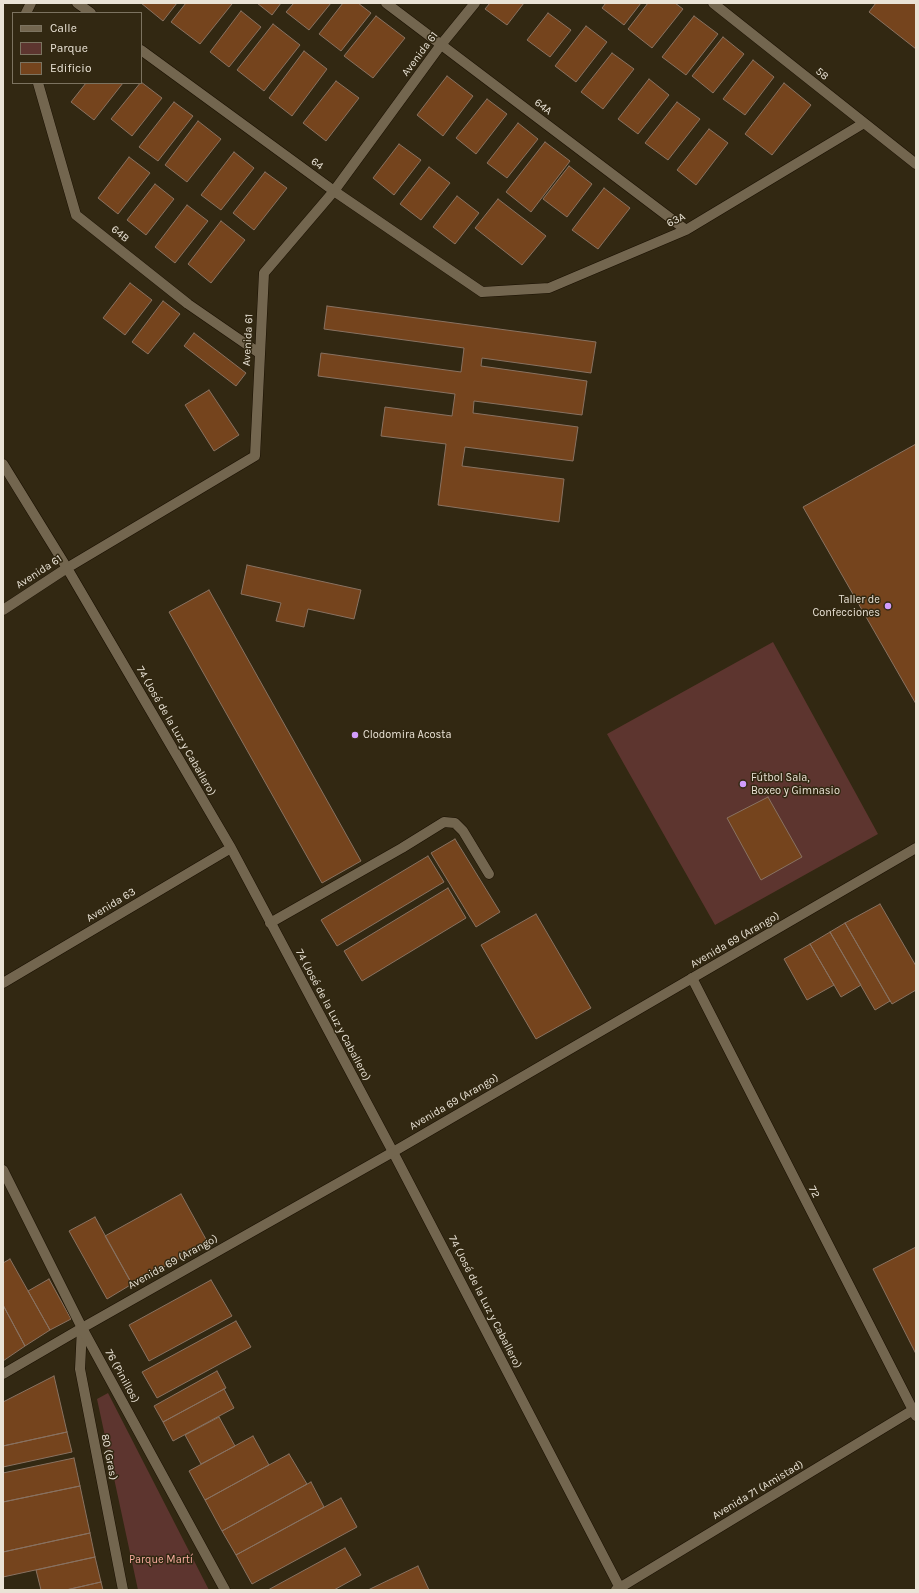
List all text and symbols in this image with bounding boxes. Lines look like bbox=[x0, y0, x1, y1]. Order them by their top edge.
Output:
legend bbox=[12, 12, 142, 84]
text: Calle bbox=[50, 21, 77, 35]
street label: Avenida 61 bbox=[399, 29, 441, 79]
text: Parque bbox=[50, 41, 88, 55]
text: Edificio bbox=[50, 61, 91, 75]
street label: 58 bbox=[813, 65, 831, 83]
street label: 64A bbox=[532, 96, 554, 118]
street label: 64 bbox=[308, 155, 326, 173]
street label: 63A bbox=[665, 210, 687, 230]
street label: 64B bbox=[108, 223, 132, 245]
street label: Avenida 61 bbox=[240, 314, 256, 366]
street label: Avenida 61 bbox=[13, 552, 65, 592]
place label: Taller de Confecciones bbox=[812, 593, 880, 619]
marker: Taller de Confecciones bbox=[883, 601, 893, 611]
street label: 74 (José de la Luz y Caballero) bbox=[133, 664, 219, 798]
place label: Clodomira Acosta bbox=[363, 728, 452, 742]
marker: Clodomira Acosta bbox=[350, 730, 360, 740]
place label: Fútbol Sala, Boxeo y Gimnasio bbox=[751, 771, 840, 797]
marker: Fútbol Sala, Boxeo y Gimnasio bbox=[738, 779, 748, 789]
street label: Avenida 63 bbox=[84, 885, 138, 925]
street label: Avenida 69 (Arango) bbox=[688, 909, 782, 971]
street label: 74 (José de la Luz y Caballero) bbox=[293, 947, 373, 1083]
street label: Avenida 69 (Arango) bbox=[407, 1071, 501, 1133]
street label: 72 bbox=[806, 1184, 822, 1200]
street label: Avenida 69 (Arango) bbox=[126, 1232, 220, 1292]
street label: 74 (José de la Luz y Caballero) bbox=[446, 1233, 524, 1371]
street label: 76 (Pinillos) bbox=[102, 1347, 142, 1405]
street label: 80 (Gras) bbox=[98, 1433, 120, 1481]
street label: Avenida 71 (Amistad) bbox=[710, 1458, 806, 1522]
park label: Parque Martí bbox=[129, 1553, 193, 1567]

